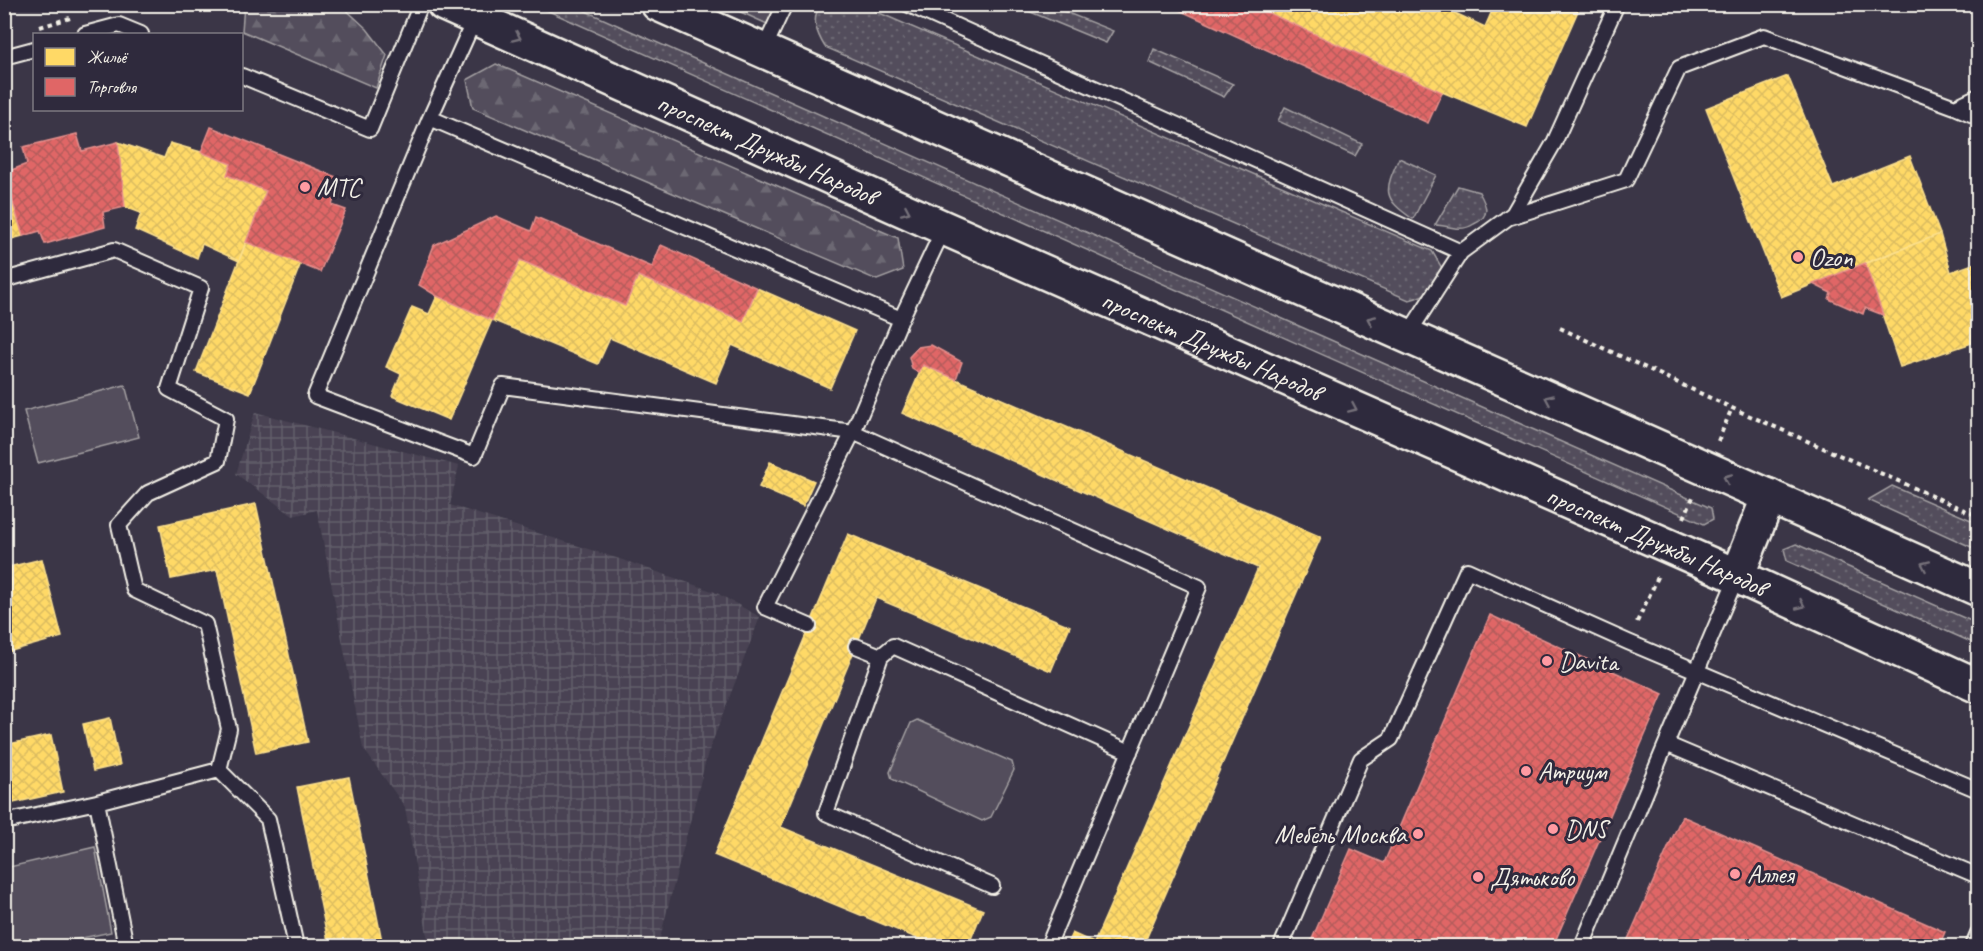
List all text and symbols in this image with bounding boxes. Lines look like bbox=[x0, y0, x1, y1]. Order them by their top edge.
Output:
one-way arrow bbox=[510, 29, 521, 41]
legend bbox=[33, 33, 243, 111]
text: Жильё bbox=[87, 46, 129, 68]
text: Торговля bbox=[87, 76, 138, 98]
street label: проспект Дружбы Народов bbox=[652, 85, 886, 214]
place label: МТС bbox=[317, 171, 364, 204]
marker: МТС bbox=[298, 180, 312, 194]
one-way arrow bbox=[899, 204, 910, 216]
place label: Ozon bbox=[1810, 241, 1853, 274]
marker: Ozon bbox=[1791, 250, 1805, 264]
street label: проспект Дружбы Народов bbox=[1096, 283, 1331, 410]
one-way arrow bbox=[1366, 315, 1377, 327]
one-way arrow bbox=[1544, 394, 1555, 406]
one-way arrow bbox=[1347, 401, 1358, 413]
one-way arrow bbox=[1723, 473, 1734, 485]
street label: проспект Дружбы Народов bbox=[1542, 478, 1776, 606]
one-way arrow bbox=[1920, 560, 1931, 572]
one-way arrow bbox=[1794, 597, 1805, 609]
place label: Davita bbox=[1559, 645, 1620, 678]
marker: Davita bbox=[1540, 654, 1554, 668]
place label: Атриум bbox=[1538, 755, 1609, 788]
marker: Атриум bbox=[1519, 764, 1533, 778]
place label: DNS bbox=[1565, 813, 1612, 846]
place label: Мебель Москва bbox=[1274, 818, 1408, 851]
marker: DNS bbox=[1546, 822, 1560, 836]
marker: Мебель Москва bbox=[1411, 827, 1425, 841]
place label: Аллея bbox=[1747, 858, 1795, 891]
place label: Дятьково bbox=[1490, 861, 1576, 894]
marker: Аллея bbox=[1728, 867, 1742, 881]
marker: Дятьково bbox=[1471, 870, 1485, 884]

